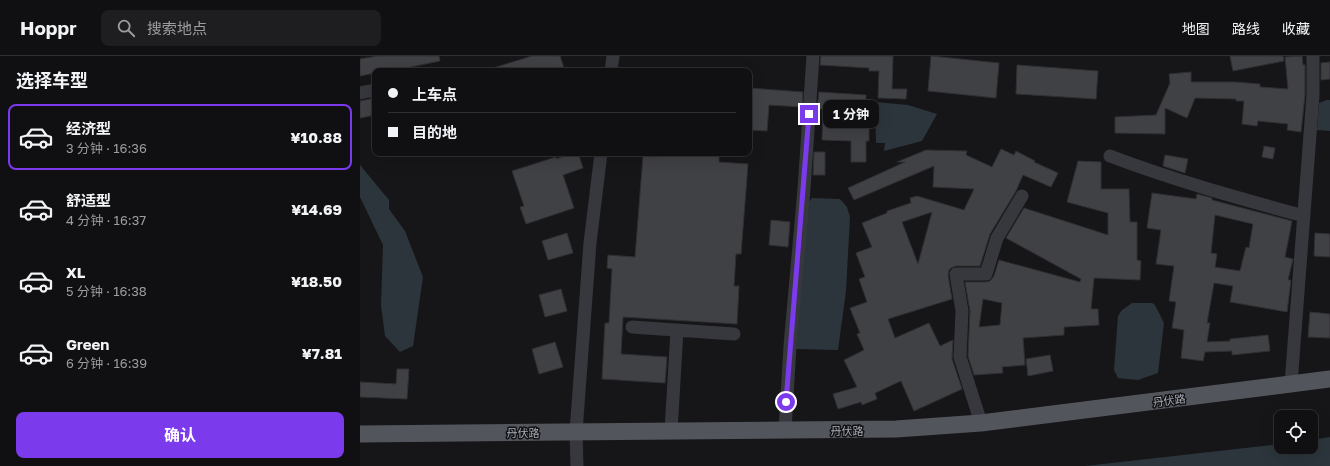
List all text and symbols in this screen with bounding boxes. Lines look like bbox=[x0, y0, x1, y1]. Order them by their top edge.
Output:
search box bbox=[101, 10, 381, 46]
text: Hoppr bbox=[20, 16, 77, 39]
icon: search bbox=[115, 17, 137, 39]
text: 搜索地点 bbox=[147, 19, 207, 37]
text: 地图 bbox=[1182, 20, 1210, 37]
text: 路线 bbox=[1232, 20, 1260, 37]
text: 收藏 bbox=[1282, 20, 1310, 37]
text: 选择车型 bbox=[16, 69, 88, 91]
text: 上车点 bbox=[412, 85, 457, 103]
callout: 1 分钟 bbox=[823, 100, 879, 128]
route end bbox=[800, 105, 818, 123]
text: 1 分钟 bbox=[833, 106, 869, 122]
icon: car bbox=[18, 119, 54, 155]
text: 经济型 bbox=[66, 119, 111, 137]
text: 目的地 bbox=[412, 123, 457, 141]
text: ¥10.88 bbox=[291, 128, 342, 146]
text: 3 分钟 · 16:36 bbox=[66, 140, 147, 156]
icon: car bbox=[18, 191, 54, 227]
text: 舒适型 bbox=[66, 191, 111, 209]
text: ¥14.69 bbox=[291, 200, 342, 218]
text: 4 分钟 · 16:37 bbox=[66, 212, 146, 228]
icon: car bbox=[18, 263, 54, 299]
text: XL bbox=[66, 263, 85, 281]
text: ¥18.50 bbox=[291, 272, 342, 290]
text: 5 分钟 · 16:38 bbox=[66, 283, 147, 299]
icon: car bbox=[18, 335, 54, 371]
text: Green bbox=[66, 335, 109, 353]
text: ¥7.81 bbox=[302, 344, 342, 362]
text: 6 分钟 · 16:39 bbox=[66, 355, 147, 371]
street label: 丹伏路 bbox=[1152, 392, 1186, 408]
route start bbox=[777, 393, 795, 411]
map controls bbox=[1274, 410, 1318, 454]
button: locate bbox=[1274, 410, 1318, 454]
button: 确认 bbox=[16, 412, 344, 458]
street label: 丹伏路 bbox=[831, 424, 864, 437]
street label: 丹伏路 bbox=[507, 426, 540, 439]

